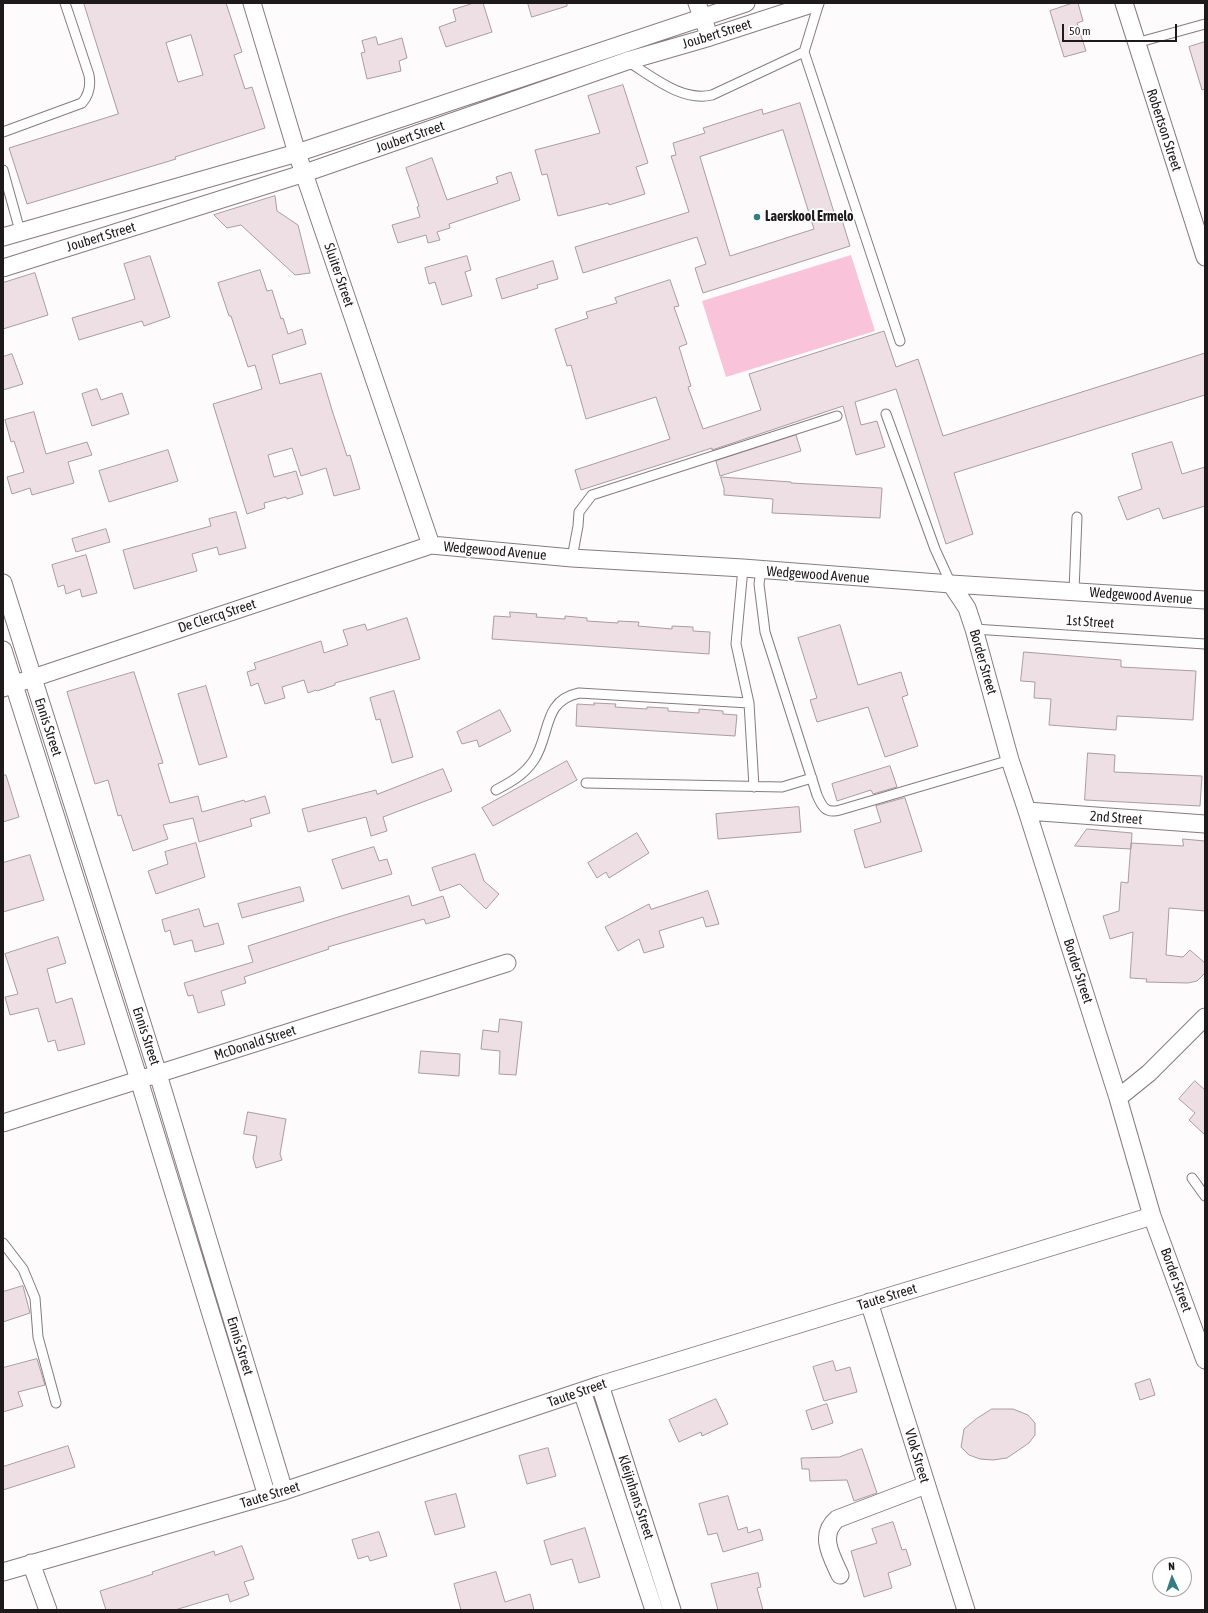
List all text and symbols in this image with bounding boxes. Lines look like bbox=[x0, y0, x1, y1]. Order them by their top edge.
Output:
street label: Joubert Street bbox=[680, 16, 754, 52]
scale bar bbox=[1064, 16, 1179, 42]
text: 50 m bbox=[1069, 24, 1091, 38]
street label: Robertson Street bbox=[1143, 87, 1185, 173]
street label: Joubert Street bbox=[373, 117, 447, 157]
place label: Laerskool Ermelo bbox=[765, 209, 854, 225]
marker: Laerskool Ermelo bbox=[752, 212, 762, 222]
street label: Joubert Street bbox=[64, 219, 138, 255]
street label: Sluiter Street bbox=[320, 241, 358, 309]
street label: Wedgewood Avenue bbox=[443, 538, 547, 564]
street label: Wedgewood Avenue bbox=[766, 563, 870, 587]
street label: Wedgewood Avenue bbox=[1089, 584, 1193, 608]
street label: De Clercq Street bbox=[176, 596, 258, 636]
street label: 1st Street bbox=[1065, 612, 1115, 632]
street label: Border Street bbox=[966, 627, 1000, 697]
street label: Ennis Street bbox=[31, 696, 65, 758]
street label: 2nd Street bbox=[1089, 808, 1143, 828]
street label: Border Street bbox=[1060, 936, 1096, 1006]
street label: Ennis Street bbox=[129, 1005, 163, 1067]
street label: McDonald Street bbox=[212, 1022, 298, 1064]
street label: Border Street bbox=[1157, 1246, 1195, 1314]
street label: Taute Street bbox=[855, 1280, 919, 1314]
street label: Ennis Street bbox=[223, 1315, 257, 1377]
street label: Taute Street bbox=[545, 1375, 609, 1411]
street label: Vlok Street bbox=[901, 1427, 933, 1485]
street label: Kleijnhans Street bbox=[614, 1453, 658, 1541]
street label: Taute Street bbox=[238, 1478, 302, 1512]
north arrow bbox=[1152, 1557, 1192, 1597]
text: N bbox=[1168, 1560, 1175, 1572]

